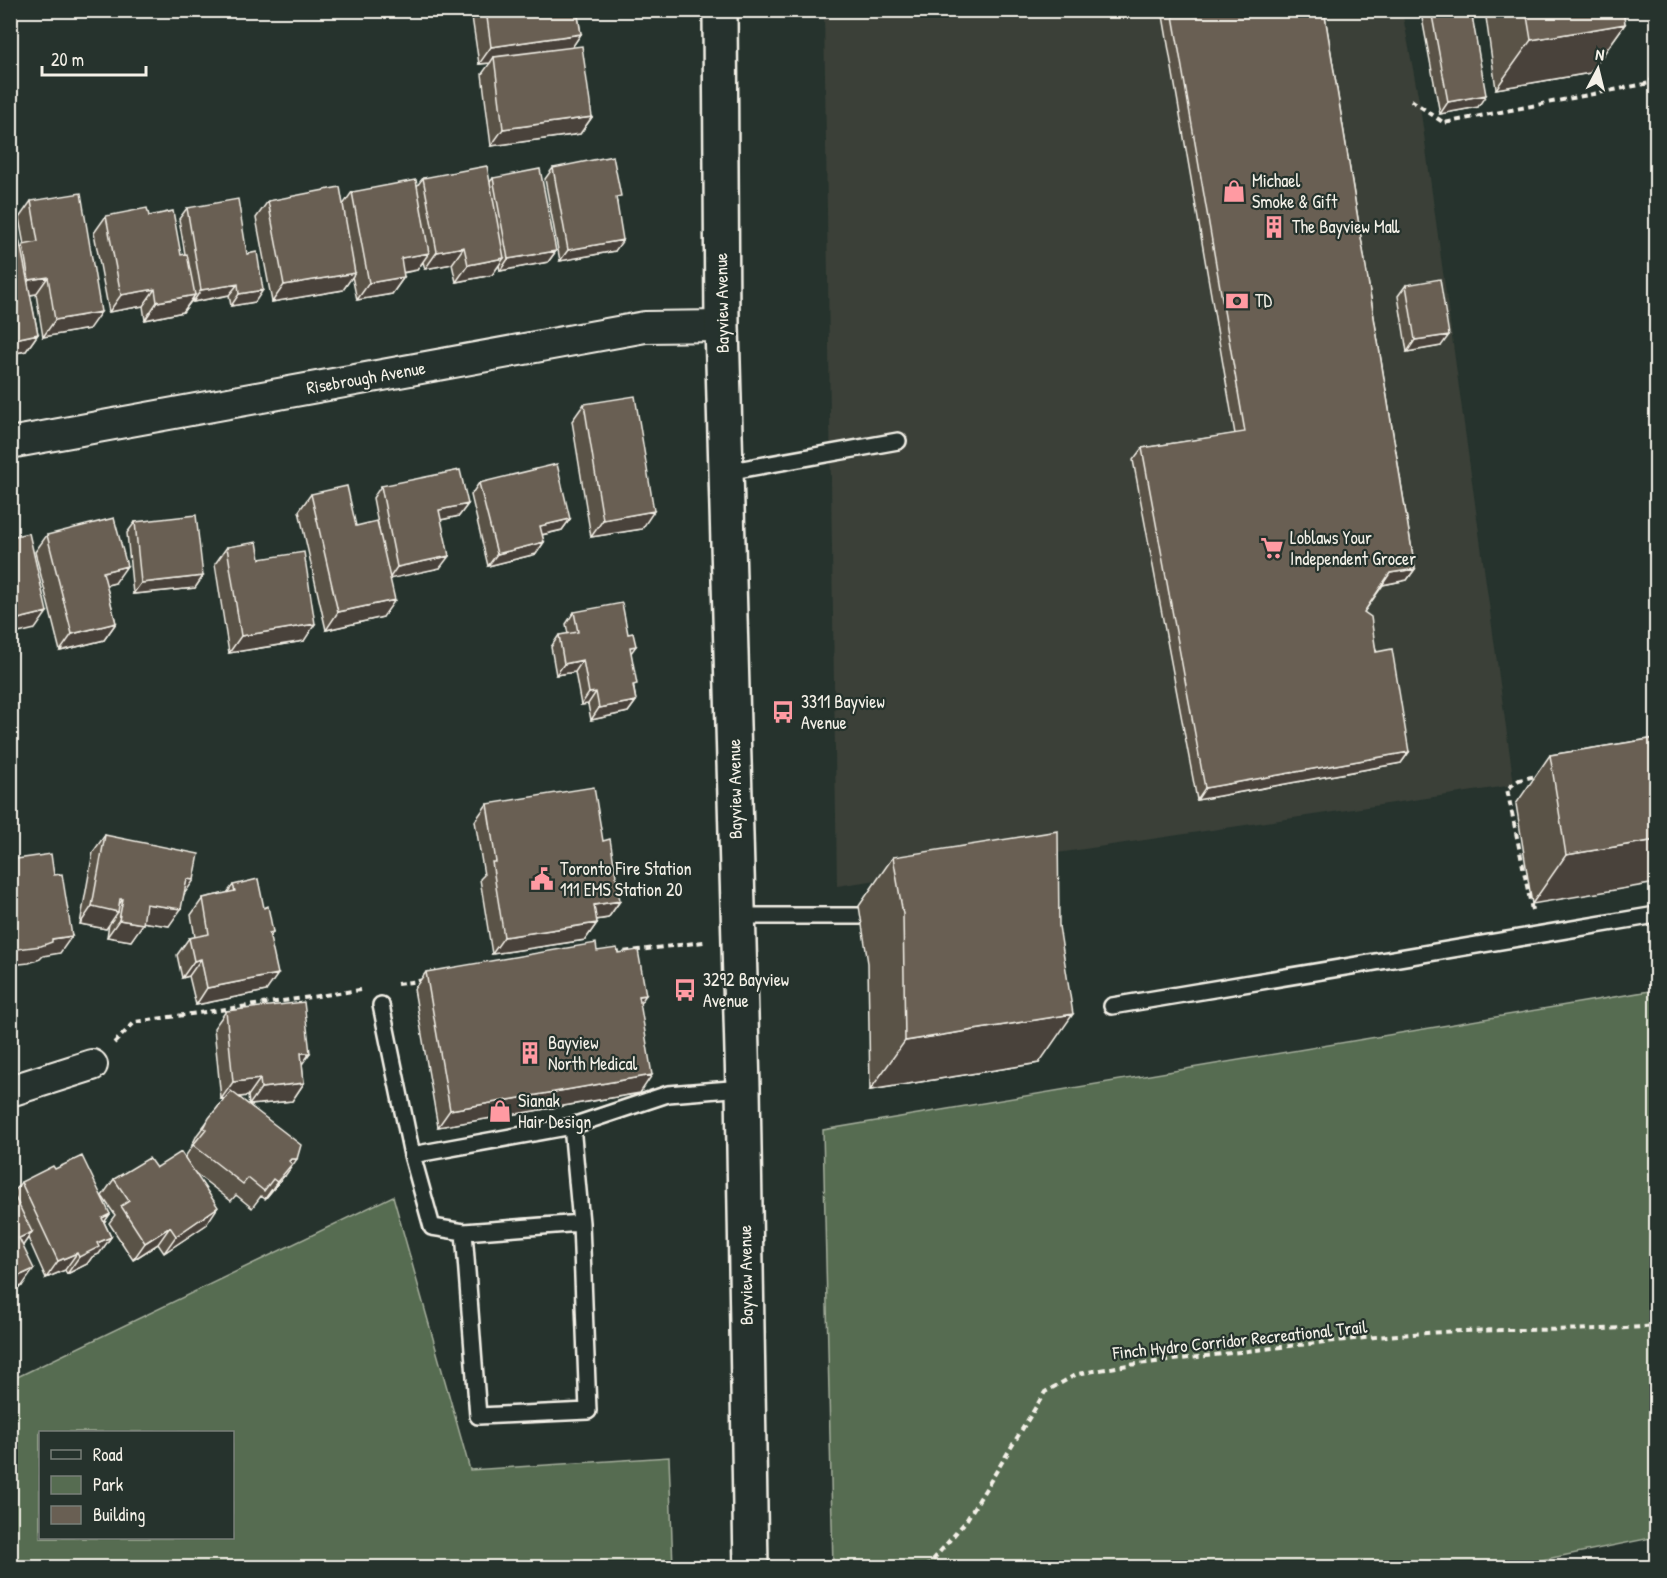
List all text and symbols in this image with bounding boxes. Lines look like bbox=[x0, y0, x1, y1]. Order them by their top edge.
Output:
scale bar bbox=[42, 39, 146, 77]
north arrow bbox=[1568, 39, 1628, 99]
text: N bbox=[1594, 43, 1606, 66]
text: 20 m bbox=[51, 47, 84, 72]
place label: Michael Smoke & Gift bbox=[1252, 168, 1338, 214]
shop icon: Michael Smoke & Gift bbox=[1221, 178, 1247, 204]
building icon: The Bayview Mall bbox=[1261, 214, 1287, 240]
place label: The Bayview Mall bbox=[1292, 214, 1400, 239]
street label: Bayview Avenue bbox=[708, 253, 735, 353]
bank icon: TD bbox=[1224, 288, 1250, 314]
place label: TD bbox=[1255, 288, 1272, 313]
street label: Risebrough Avenue bbox=[304, 355, 427, 400]
place label: Loblaws Your Independent Grocer bbox=[1290, 525, 1416, 571]
supermarket icon: Loblaws Your Independent Grocer bbox=[1259, 535, 1285, 561]
place label: 3311 Bayview Avenue bbox=[801, 689, 885, 735]
bus stop icon: 3311 Bayview Avenue bbox=[770, 699, 796, 725]
street label: Bayview Avenue bbox=[721, 739, 748, 839]
place label: Toronto Fire Station 111 EMS Station 20 bbox=[560, 856, 692, 902]
public building icon: Toronto Fire Station 111 EMS Station 20 bbox=[529, 866, 555, 892]
place label: 3292 Bayview Avenue bbox=[703, 967, 789, 1013]
bus stop icon: 3292 Bayview Avenue bbox=[672, 977, 698, 1003]
place label: Bayview North Medical bbox=[548, 1030, 638, 1076]
building icon: Bayview North Medical bbox=[517, 1040, 543, 1066]
place label: Sianak Hair Design bbox=[518, 1088, 591, 1134]
shop icon: Sianak Hair Design bbox=[487, 1098, 513, 1124]
street label: Bayview Avenue bbox=[732, 1225, 759, 1325]
street label: Finch Hydro Corridor Recreational Trail bbox=[1111, 1314, 1369, 1365]
legend bbox=[39, 1431, 234, 1539]
text: Road bbox=[93, 1442, 123, 1467]
text: Park bbox=[93, 1472, 124, 1497]
text: Building bbox=[93, 1502, 145, 1527]

